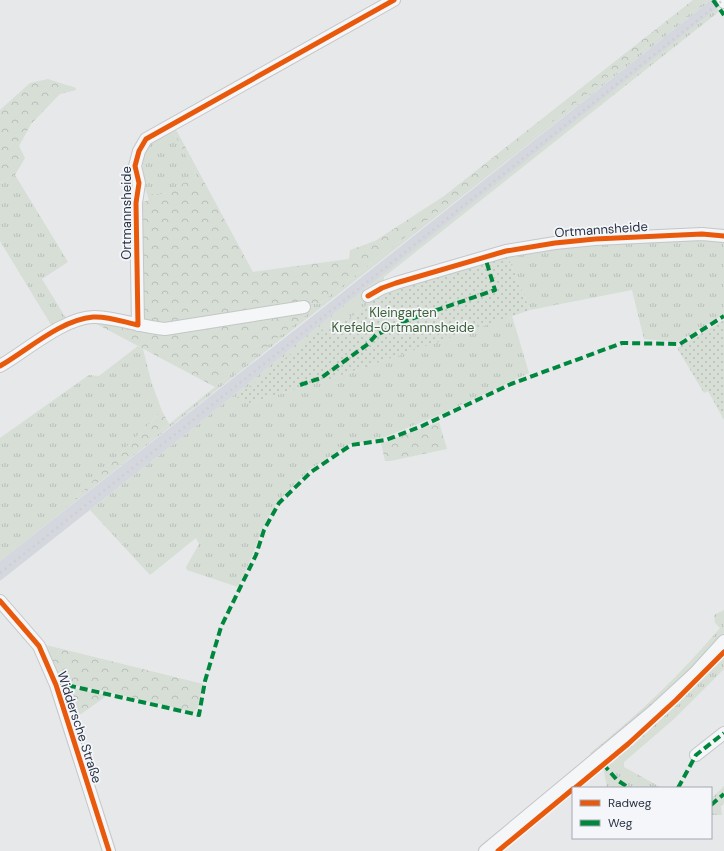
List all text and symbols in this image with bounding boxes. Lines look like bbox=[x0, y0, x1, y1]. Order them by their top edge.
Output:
street label: Ortmannsheide bbox=[118, 166, 135, 260]
street label: Ortmannsheide bbox=[554, 218, 648, 241]
park label: Kleingarten Krefeld-Ortmannsheide bbox=[332, 304, 474, 336]
street label: Widdersche Straße bbox=[53, 669, 106, 785]
legend bbox=[572, 787, 712, 839]
text: Radweg bbox=[608, 795, 652, 811]
text: Weg bbox=[608, 815, 633, 831]

